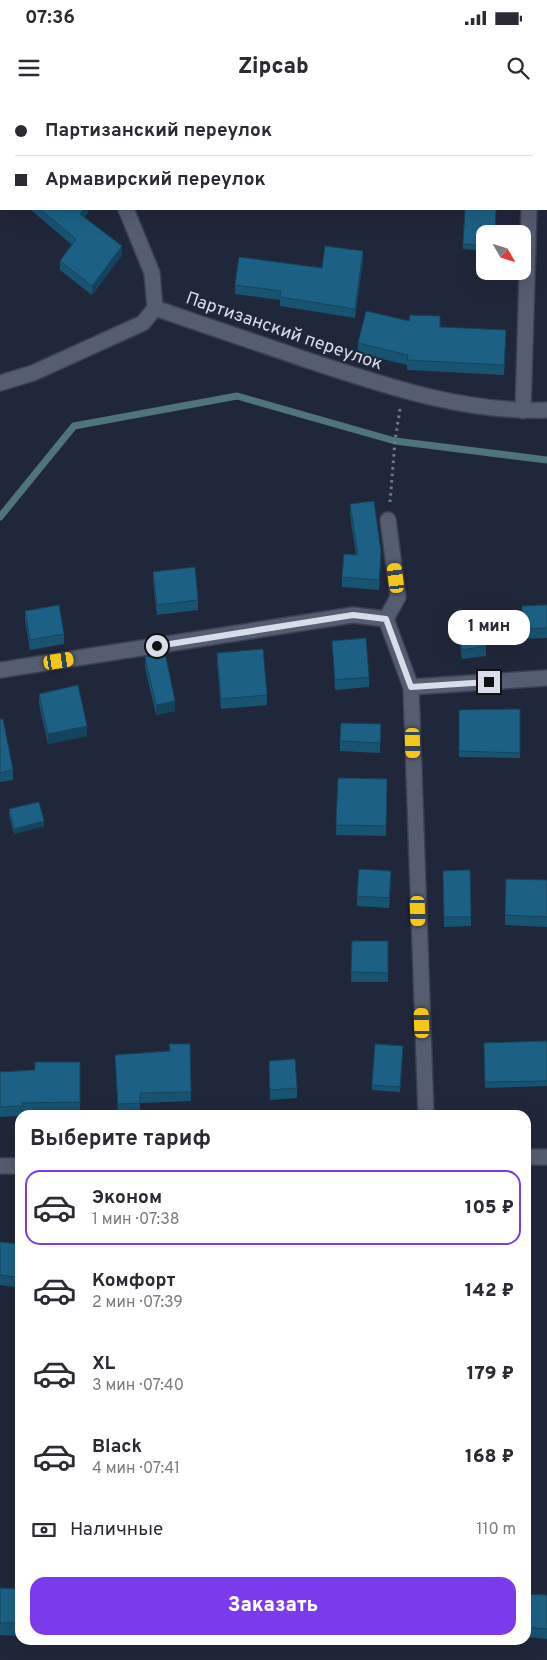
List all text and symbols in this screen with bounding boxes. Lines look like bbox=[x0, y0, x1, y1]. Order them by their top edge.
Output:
text: 07:36 bbox=[25, 6, 75, 30]
icon: menu bbox=[15, 54, 43, 82]
text: Zipcab bbox=[238, 54, 309, 81]
icon: search bbox=[504, 54, 532, 82]
text: Партизанский переулок bbox=[45, 119, 272, 143]
text: Армавирский переулок bbox=[45, 168, 266, 192]
north arrow bbox=[476, 225, 531, 280]
map controls bbox=[476, 225, 531, 280]
street label: Партизанский переулок bbox=[183, 287, 385, 377]
car bbox=[386, 562, 405, 594]
callout: 1 мин bbox=[448, 610, 530, 644]
text: 1 мин bbox=[468, 617, 510, 637]
route start bbox=[146, 635, 168, 657]
car bbox=[43, 651, 74, 671]
route end bbox=[478, 671, 500, 693]
car bbox=[404, 728, 421, 758]
car bbox=[409, 896, 426, 926]
car bbox=[413, 1008, 430, 1038]
text: Выберите тариф bbox=[30, 1126, 211, 1153]
icon: car bbox=[32, 1185, 77, 1230]
text: Эконом bbox=[92, 1186, 162, 1210]
text: 105 ₽ bbox=[465, 1196, 514, 1220]
text: 1 мин · 07:38 bbox=[92, 1210, 180, 1230]
icon: car bbox=[32, 1268, 77, 1313]
text: Комфорт bbox=[92, 1269, 175, 1293]
text: 142 ₽ bbox=[465, 1279, 514, 1303]
text: 2 мин · 07:39 bbox=[92, 1293, 183, 1313]
icon: car bbox=[32, 1351, 77, 1396]
text: XL bbox=[92, 1352, 115, 1376]
text: 179 ₽ bbox=[467, 1362, 514, 1386]
text: 3 мин · 07:40 bbox=[92, 1376, 184, 1396]
icon: car bbox=[32, 1434, 77, 1479]
text: Black bbox=[92, 1435, 142, 1459]
text: 168 ₽ bbox=[465, 1445, 514, 1469]
text: 4 мин · 07:41 bbox=[92, 1459, 180, 1479]
icon: cash bbox=[30, 1516, 58, 1544]
text: Наличные bbox=[70, 1518, 163, 1542]
text: 110 m bbox=[476, 1520, 516, 1540]
button: Заказать bbox=[30, 1577, 516, 1635]

